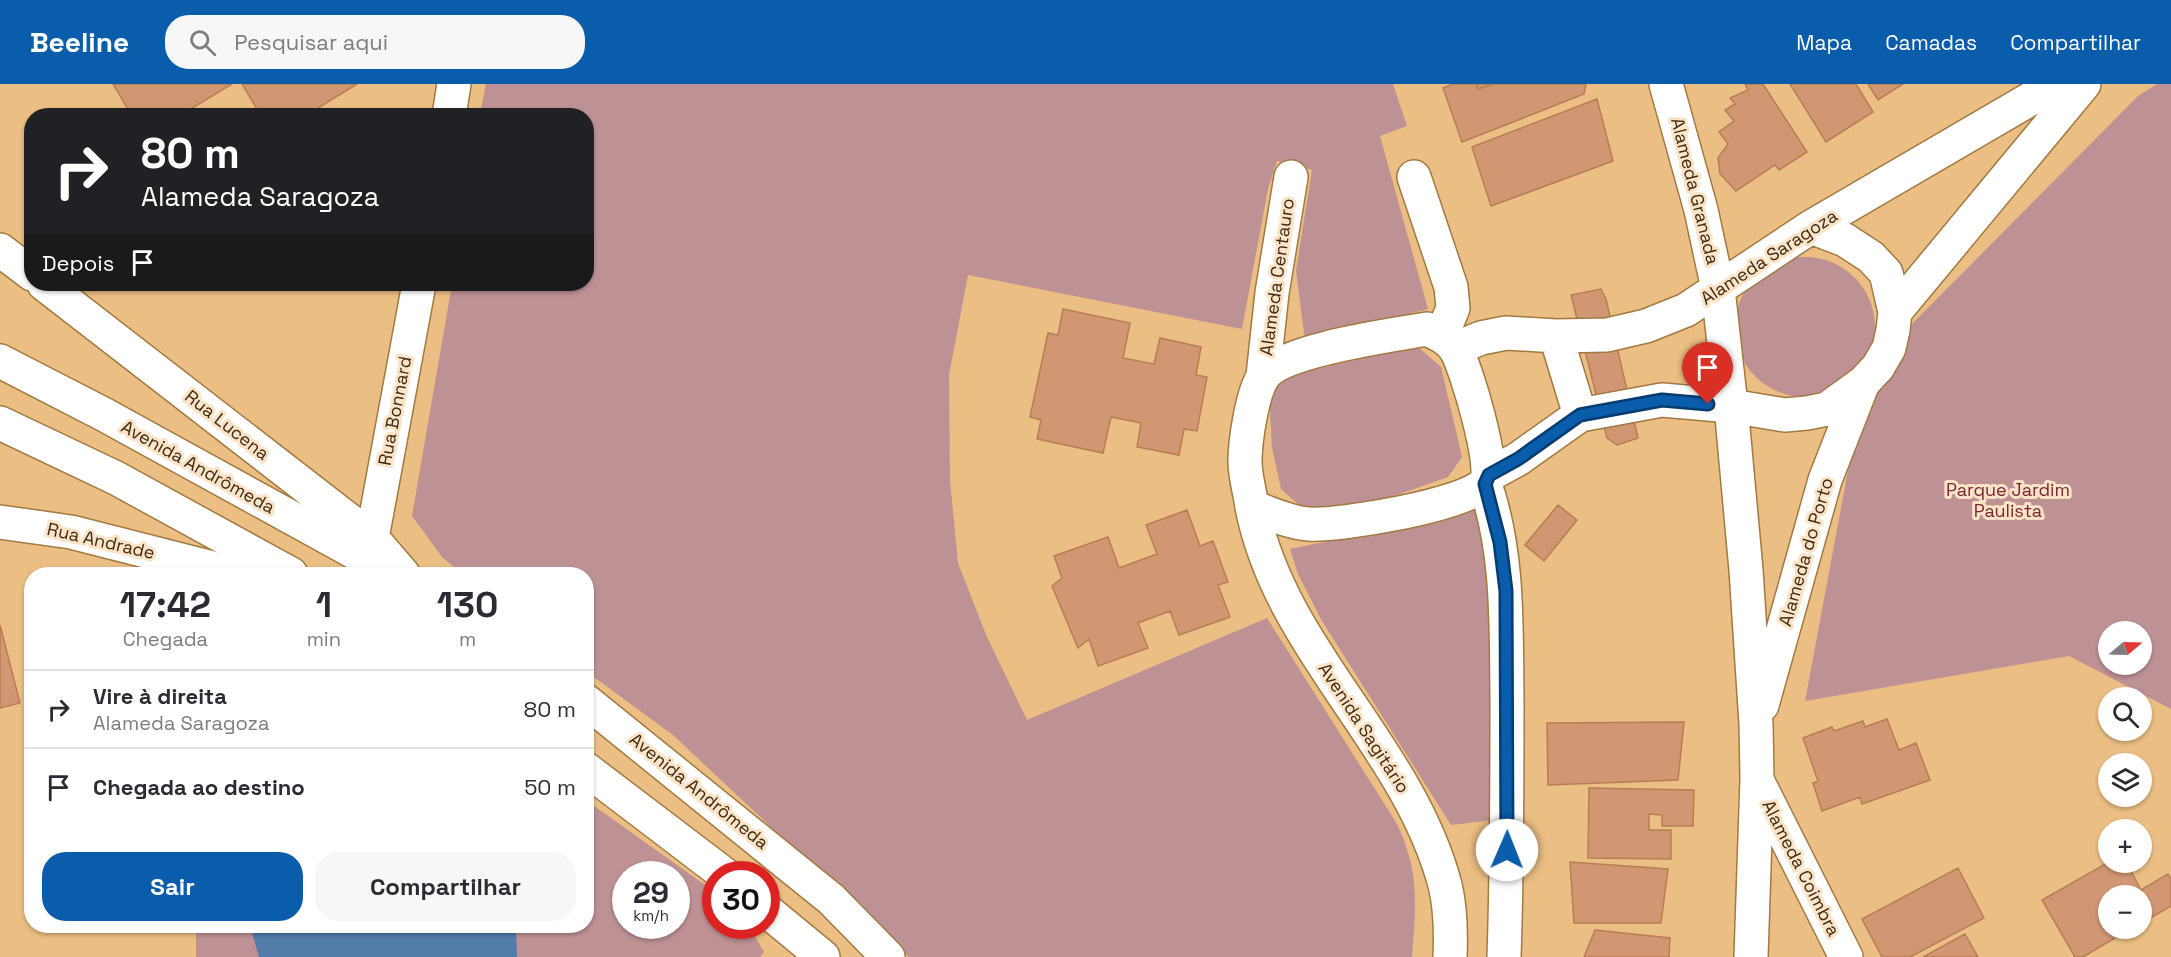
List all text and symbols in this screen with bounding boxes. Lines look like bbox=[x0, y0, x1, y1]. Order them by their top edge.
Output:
search box bbox=[165, 15, 585, 69]
text: Beeline bbox=[30, 24, 129, 60]
icon: search bbox=[186, 26, 219, 59]
text: Pesquisar aqui bbox=[234, 28, 388, 56]
text: Mapa bbox=[1796, 29, 1852, 56]
text: Camadas bbox=[1885, 29, 1977, 56]
text: Compartilhar bbox=[2010, 29, 2141, 56]
street label: Alameda Granada bbox=[1666, 115, 1725, 267]
text: 80 m bbox=[141, 127, 240, 180]
icon: right bbox=[42, 132, 120, 210]
text: Alameda Saragoza bbox=[141, 179, 379, 214]
street label: Alameda Centauro bbox=[1254, 197, 1299, 357]
street label: Alameda Saragoza bbox=[1696, 204, 1842, 309]
icon: arrive bbox=[126, 246, 159, 279]
text: Depois bbox=[42, 249, 114, 277]
pin bbox=[1682, 342, 1733, 404]
icon: arrive bbox=[1691, 351, 1724, 384]
street label: Rua Bonnard bbox=[373, 354, 416, 468]
street label: Rua Lucena bbox=[180, 384, 274, 465]
street label: Avenida Andrômeda bbox=[117, 415, 279, 518]
street label: Alameda do Porto bbox=[1773, 475, 1838, 629]
park label: Parque Jardim Paulista bbox=[1946, 478, 2070, 522]
street label: Rua Andrade bbox=[45, 517, 157, 564]
text: 17:42 bbox=[120, 582, 211, 628]
text: 1 bbox=[316, 582, 332, 628]
text: 130 bbox=[437, 582, 498, 628]
north arrow bbox=[2098, 621, 2152, 675]
map controls bbox=[2098, 621, 2152, 939]
text: Chegada bbox=[123, 626, 208, 652]
text: min bbox=[307, 626, 341, 652]
text: m bbox=[459, 626, 476, 652]
street label: Avenida Sagitário bbox=[1314, 658, 1415, 797]
text: Vire à direita bbox=[93, 682, 227, 710]
button: search bbox=[2098, 687, 2152, 741]
icon: right bbox=[42, 693, 75, 726]
text: 80 m bbox=[524, 695, 576, 723]
text: Alameda Saragoza bbox=[93, 710, 269, 736]
street label: Avenida Andrômeda bbox=[625, 727, 774, 854]
button: layers bbox=[2098, 753, 2152, 807]
icon: arrive bbox=[42, 771, 75, 804]
text: Chegada ao destino bbox=[93, 773, 305, 801]
text: 50 m bbox=[524, 773, 576, 801]
street label: Alameda Coimbra bbox=[1757, 796, 1846, 940]
position arrow bbox=[1475, 818, 1539, 882]
button: + bbox=[2098, 819, 2152, 873]
button: Sair bbox=[42, 852, 303, 921]
button: Compartilhar bbox=[315, 852, 576, 921]
speed limit sign: 30 bbox=[702, 861, 780, 939]
text: 29 bbox=[633, 873, 669, 912]
button: − bbox=[2098, 885, 2152, 939]
text: km/h bbox=[633, 906, 669, 925]

